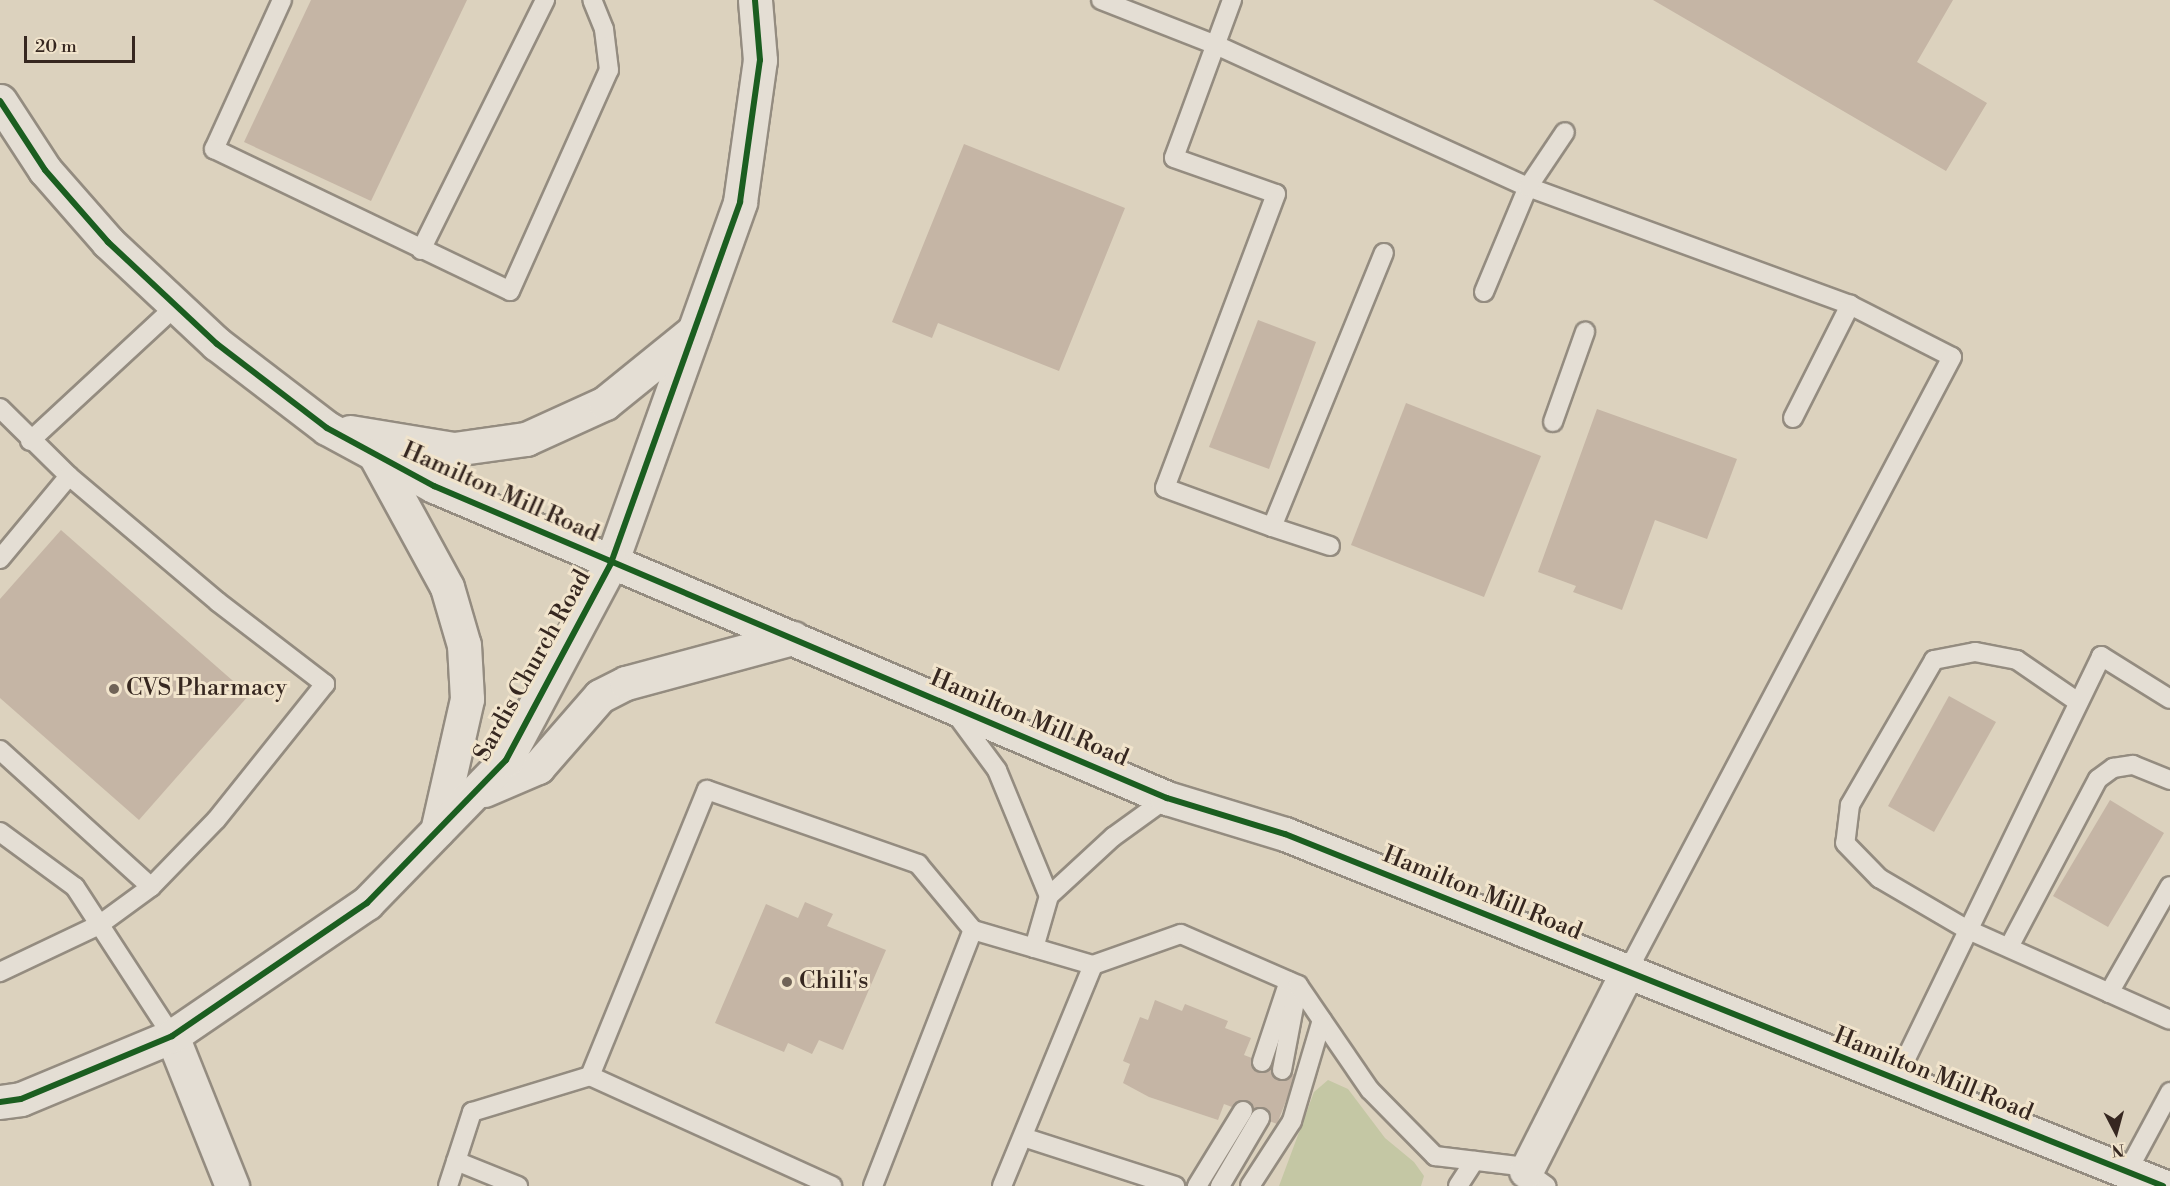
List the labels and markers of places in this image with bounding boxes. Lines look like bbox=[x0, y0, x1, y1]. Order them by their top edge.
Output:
place label: CVS Pharmacy bbox=[126, 675, 287, 703]
marker: CVS Pharmacy bbox=[107, 682, 121, 696]
place label: Chili's bbox=[799, 968, 869, 996]
marker: Chili's bbox=[780, 975, 794, 989]

